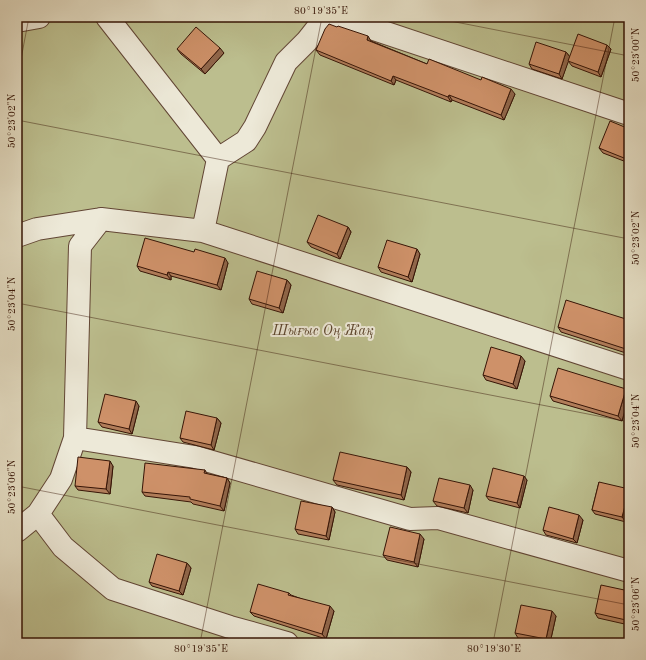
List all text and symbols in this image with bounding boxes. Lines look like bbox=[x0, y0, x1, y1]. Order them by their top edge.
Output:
text: 80°19'35"E bbox=[294, 6, 348, 16]
text: 50°23'00"N bbox=[631, 27, 641, 82]
text: 50°23'02"N bbox=[7, 93, 17, 148]
text: 50°23'02"N bbox=[631, 210, 641, 265]
text: 50°23'04"N bbox=[7, 276, 17, 331]
park label: Шығыс Оң Жақ bbox=[271, 324, 374, 339]
text: 50°23'04"N bbox=[631, 393, 641, 448]
text: 50°23'06"N bbox=[7, 459, 17, 514]
text: 50°23'06"N bbox=[631, 576, 641, 631]
text: 80°19'35"E bbox=[174, 644, 228, 654]
text: 80°19'30"E bbox=[467, 644, 521, 654]

